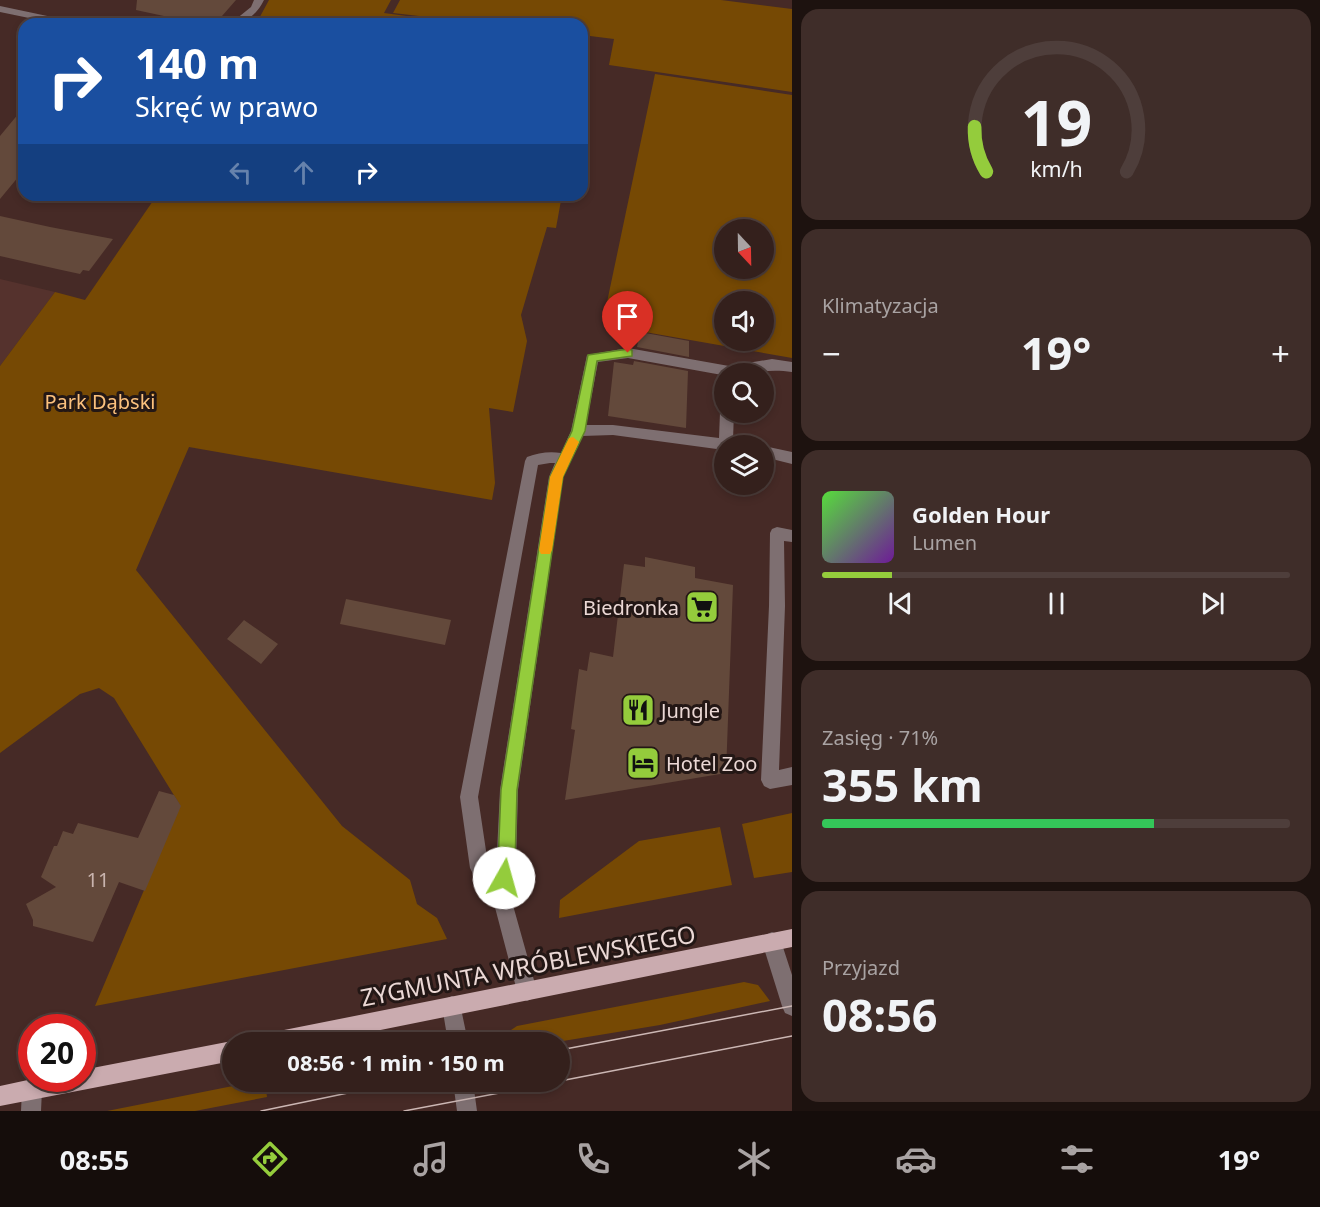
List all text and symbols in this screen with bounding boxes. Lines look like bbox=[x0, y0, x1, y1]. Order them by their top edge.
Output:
text: 140 m bbox=[135, 34, 259, 91]
icon: right bbox=[36, 42, 114, 120]
text: 19 bbox=[1020, 79, 1092, 164]
text: Skręć w prawo bbox=[135, 88, 318, 125]
text: km/h bbox=[1030, 154, 1082, 183]
icon: left bbox=[224, 156, 257, 189]
icon: ahead bbox=[287, 156, 320, 189]
icon: right bbox=[350, 156, 383, 189]
north arrow bbox=[714, 219, 774, 279]
map controls bbox=[714, 219, 774, 495]
pin bbox=[602, 291, 653, 353]
button: sound bbox=[714, 291, 774, 351]
text: Klimatyzacja bbox=[822, 292, 939, 319]
icon: arrive bbox=[611, 300, 644, 333]
text: 19° bbox=[1021, 322, 1091, 383]
text: − bbox=[822, 331, 841, 376]
text: + bbox=[1271, 331, 1290, 376]
button: search bbox=[714, 363, 774, 423]
park label: Park Dąbski bbox=[45, 388, 156, 415]
button: layers bbox=[714, 435, 774, 495]
text: Golden Hour bbox=[912, 499, 1050, 529]
text: Lumen bbox=[912, 529, 977, 556]
icon: previous bbox=[884, 587, 917, 620]
icon: pause bbox=[1040, 587, 1073, 620]
icon: next bbox=[1196, 587, 1229, 620]
supermarket icon: Biedronka bbox=[684, 589, 720, 625]
place label: Biedronka bbox=[583, 594, 679, 621]
restaurant icon: Jungle bbox=[620, 692, 656, 728]
place label: Jungle bbox=[659, 697, 720, 724]
text: Zasięg · 71% bbox=[822, 724, 938, 751]
hotel icon: Hotel Zoo bbox=[625, 745, 661, 781]
place label: Hotel Zoo bbox=[666, 750, 757, 777]
text: 355 km bbox=[822, 754, 983, 815]
position arrow bbox=[472, 846, 536, 910]
house number: 11 bbox=[87, 866, 109, 893]
street label: ZYGMUNTA WRÓBLEWSKIEGO bbox=[358, 916, 698, 1014]
text: Przyjazd bbox=[822, 954, 900, 981]
text: 08:56 bbox=[822, 984, 938, 1045]
speed limit sign: 20 bbox=[18, 1014, 96, 1092]
text: 08:56 · 1 min · 150 m bbox=[287, 1047, 505, 1077]
icon: directions bbox=[249, 1138, 291, 1180]
icon: music bbox=[410, 1138, 452, 1180]
icon: phone bbox=[572, 1138, 614, 1180]
icon: climate bbox=[733, 1138, 775, 1180]
icon: car bbox=[895, 1138, 937, 1180]
icon: filters bbox=[1056, 1138, 1098, 1180]
text: 08:55 bbox=[60, 1141, 129, 1178]
text: 19° bbox=[1218, 1141, 1260, 1178]

